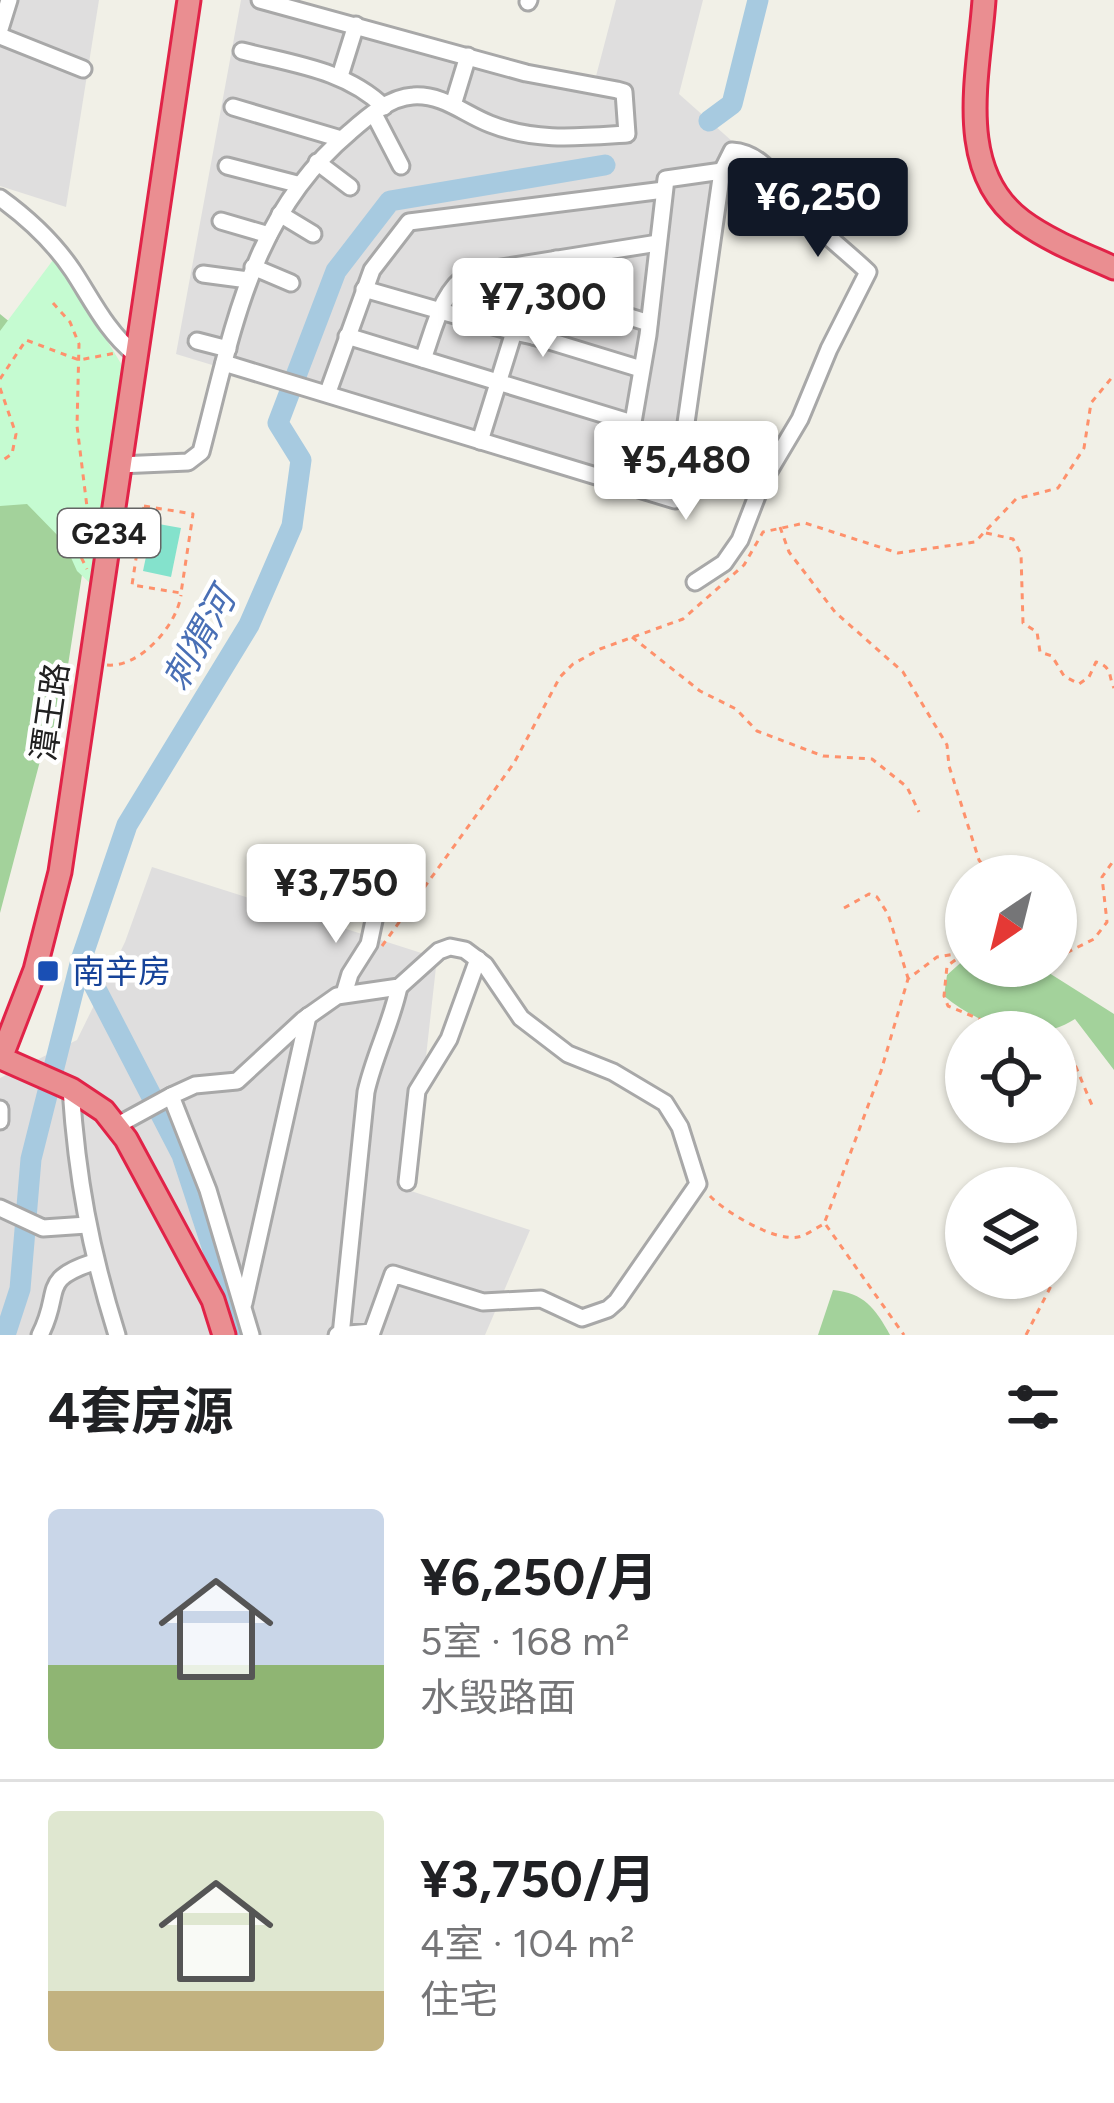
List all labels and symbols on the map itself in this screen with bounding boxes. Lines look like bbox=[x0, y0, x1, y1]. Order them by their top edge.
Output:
pin: ¥6,250 bbox=[720, 158, 916, 260]
pin: ¥7,300 bbox=[445, 258, 641, 360]
pin: ¥5,480 bbox=[588, 421, 784, 523]
road number: G234 bbox=[58, 509, 160, 557]
water label: 刺猬河 bbox=[154, 576, 247, 697]
street label: 潭王路 bbox=[24, 660, 76, 764]
pin: ¥3,750 bbox=[238, 844, 434, 946]
north arrow bbox=[945, 855, 1077, 987]
place label: 南辛房 bbox=[72, 952, 171, 991]
marker: 南辛房 bbox=[35, 958, 61, 984]

